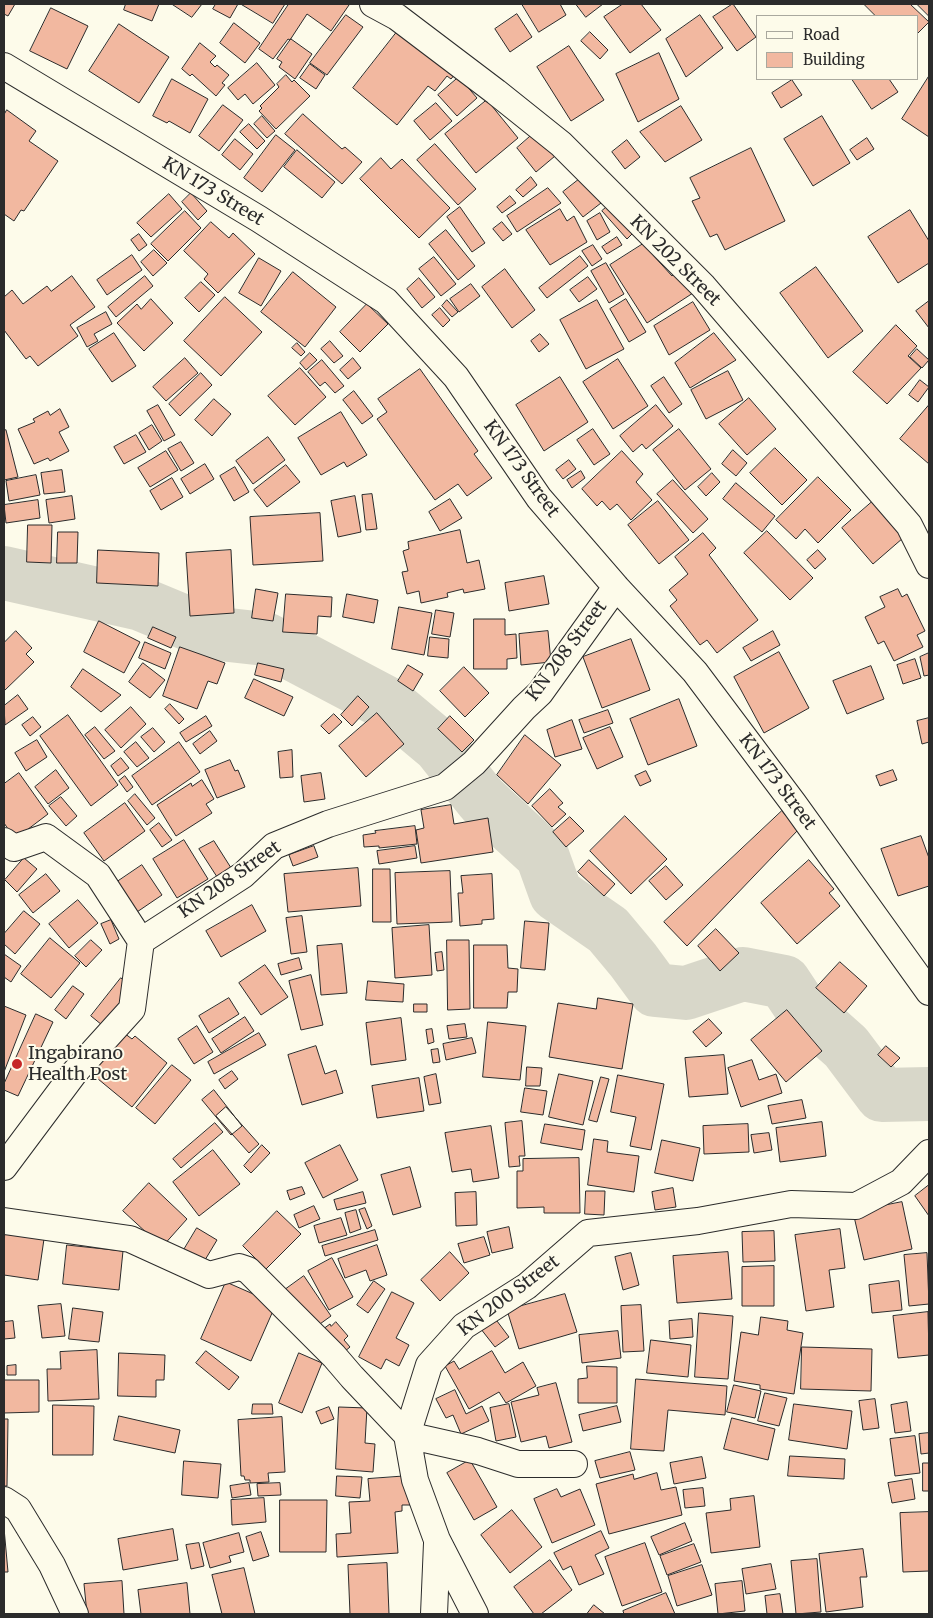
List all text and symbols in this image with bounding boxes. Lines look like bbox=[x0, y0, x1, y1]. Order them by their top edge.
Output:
legend bbox=[756, 15, 918, 80]
text: Road bbox=[803, 25, 839, 44]
text: Building bbox=[803, 50, 865, 69]
street label: KN 173 Street bbox=[158, 153, 268, 231]
street label: KN 202 Street bbox=[625, 211, 725, 311]
street label: KN 173 Street bbox=[479, 416, 563, 522]
street label: KN 208 Street bbox=[522, 597, 612, 705]
street label: KN 173 Street bbox=[734, 730, 820, 834]
street label: KN 208 Street bbox=[175, 837, 285, 923]
place label: Ingabirano Health Post bbox=[28, 1043, 127, 1086]
marker: Ingabirano Health Post bbox=[10, 1057, 24, 1071]
street label: KN 200 Street bbox=[454, 1251, 564, 1341]

